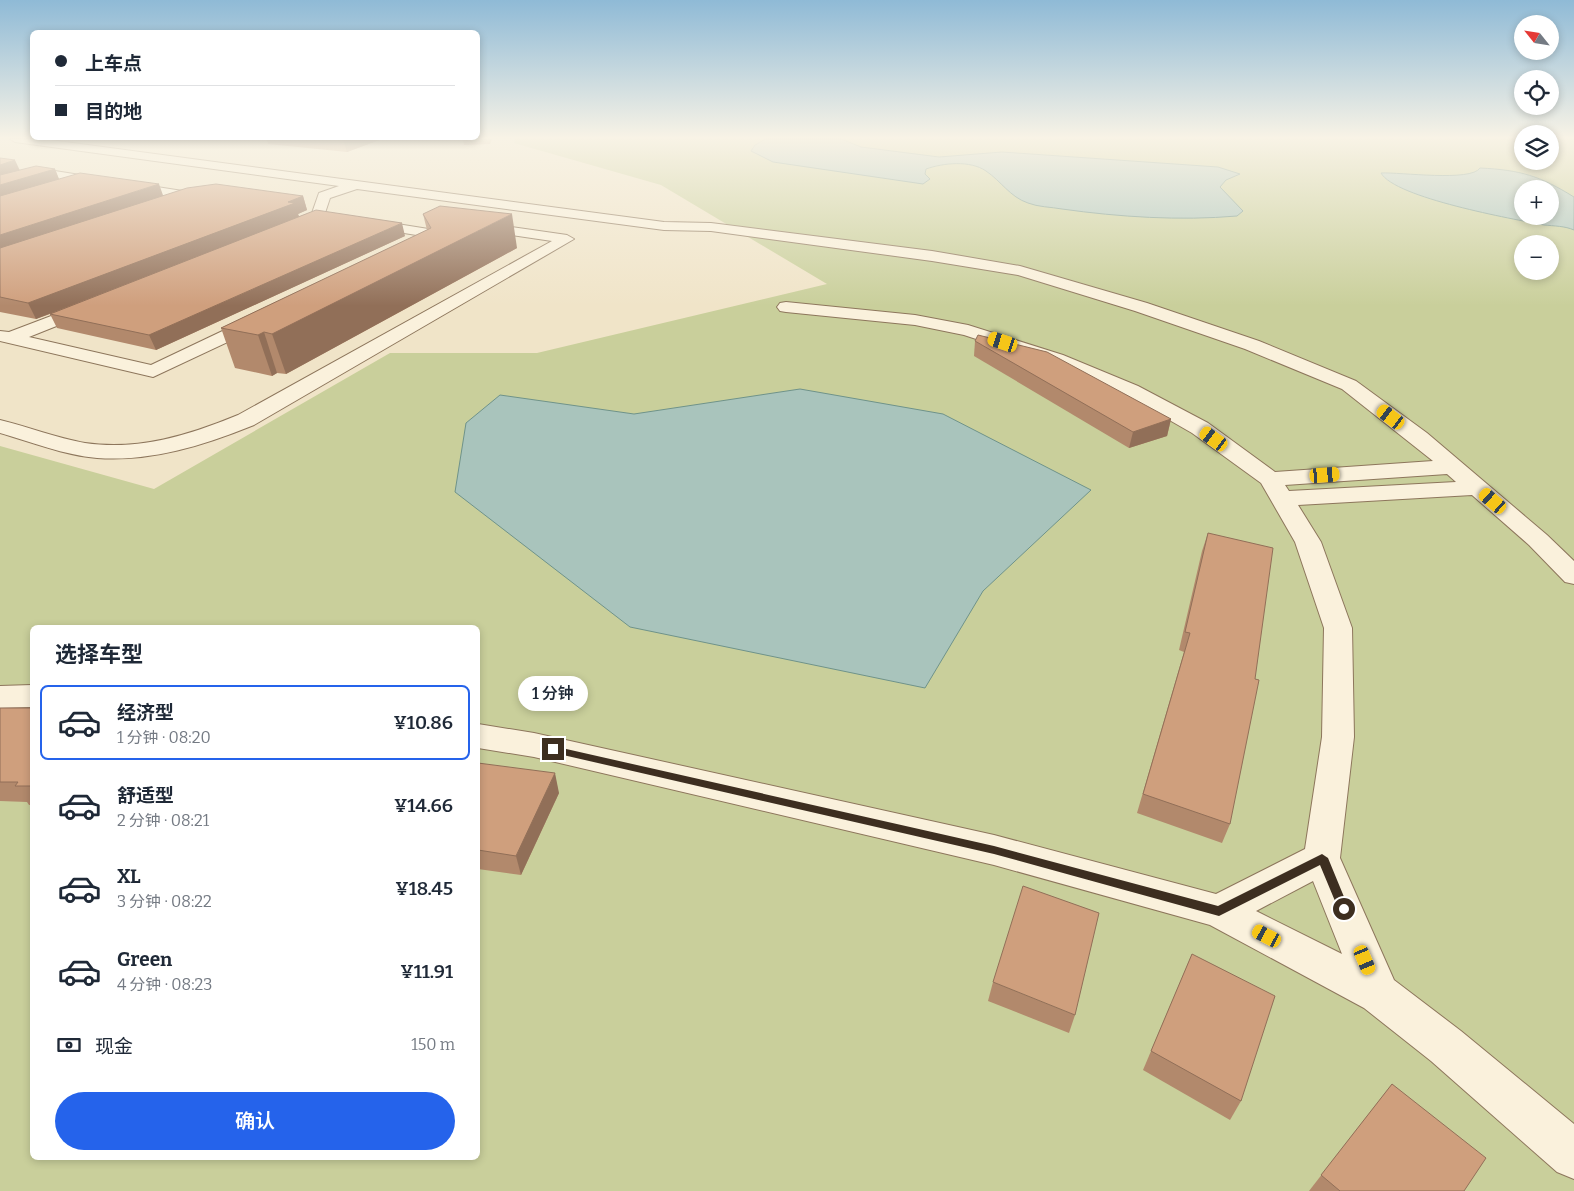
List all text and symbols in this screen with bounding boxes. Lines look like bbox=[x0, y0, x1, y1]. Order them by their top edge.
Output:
north arrow bbox=[1514, 15, 1559, 60]
map controls bbox=[1514, 15, 1559, 280]
text: 上车点 bbox=[85, 52, 142, 75]
button: locate bbox=[1514, 70, 1559, 115]
text: 目的地 bbox=[85, 100, 142, 123]
button: layers bbox=[1514, 125, 1559, 170]
button: + bbox=[1514, 180, 1559, 225]
button: − bbox=[1514, 235, 1559, 280]
car bbox=[986, 330, 1019, 354]
car bbox=[1374, 402, 1407, 432]
car bbox=[1197, 424, 1230, 454]
car bbox=[1309, 466, 1340, 484]
car bbox=[1476, 485, 1509, 517]
text: 选择车型 bbox=[55, 641, 143, 668]
callout: 1 分钟 bbox=[518, 676, 588, 712]
text: 1 分钟 bbox=[532, 684, 574, 703]
icon: car bbox=[57, 700, 102, 745]
text: 经济型 bbox=[117, 701, 174, 724]
text: ¥10.86 bbox=[394, 711, 453, 734]
text: 1 分钟 · 08:20 bbox=[117, 728, 211, 747]
route end bbox=[542, 738, 564, 760]
icon: car bbox=[57, 783, 102, 828]
text: 舒适型 bbox=[117, 784, 174, 807]
text: ¥14.66 bbox=[394, 794, 453, 817]
text: 2 分钟 · 08:21 bbox=[117, 811, 209, 830]
text: XL bbox=[117, 865, 141, 888]
icon: car bbox=[57, 866, 102, 911]
text: ¥18.45 bbox=[395, 877, 453, 900]
text: 3 分钟 · 08:22 bbox=[117, 892, 212, 911]
route start bbox=[1333, 898, 1355, 920]
car bbox=[1250, 922, 1283, 950]
car bbox=[1352, 943, 1377, 977]
text: Green bbox=[117, 948, 172, 971]
icon: car bbox=[57, 949, 102, 994]
text: ¥11.91 bbox=[400, 960, 453, 983]
text: 4 分钟 · 08:23 bbox=[117, 975, 212, 994]
icon: cash bbox=[55, 1031, 83, 1059]
text: 现金 bbox=[95, 1035, 133, 1058]
text: 150 m bbox=[411, 1035, 455, 1054]
button: 确认 bbox=[55, 1092, 455, 1150]

